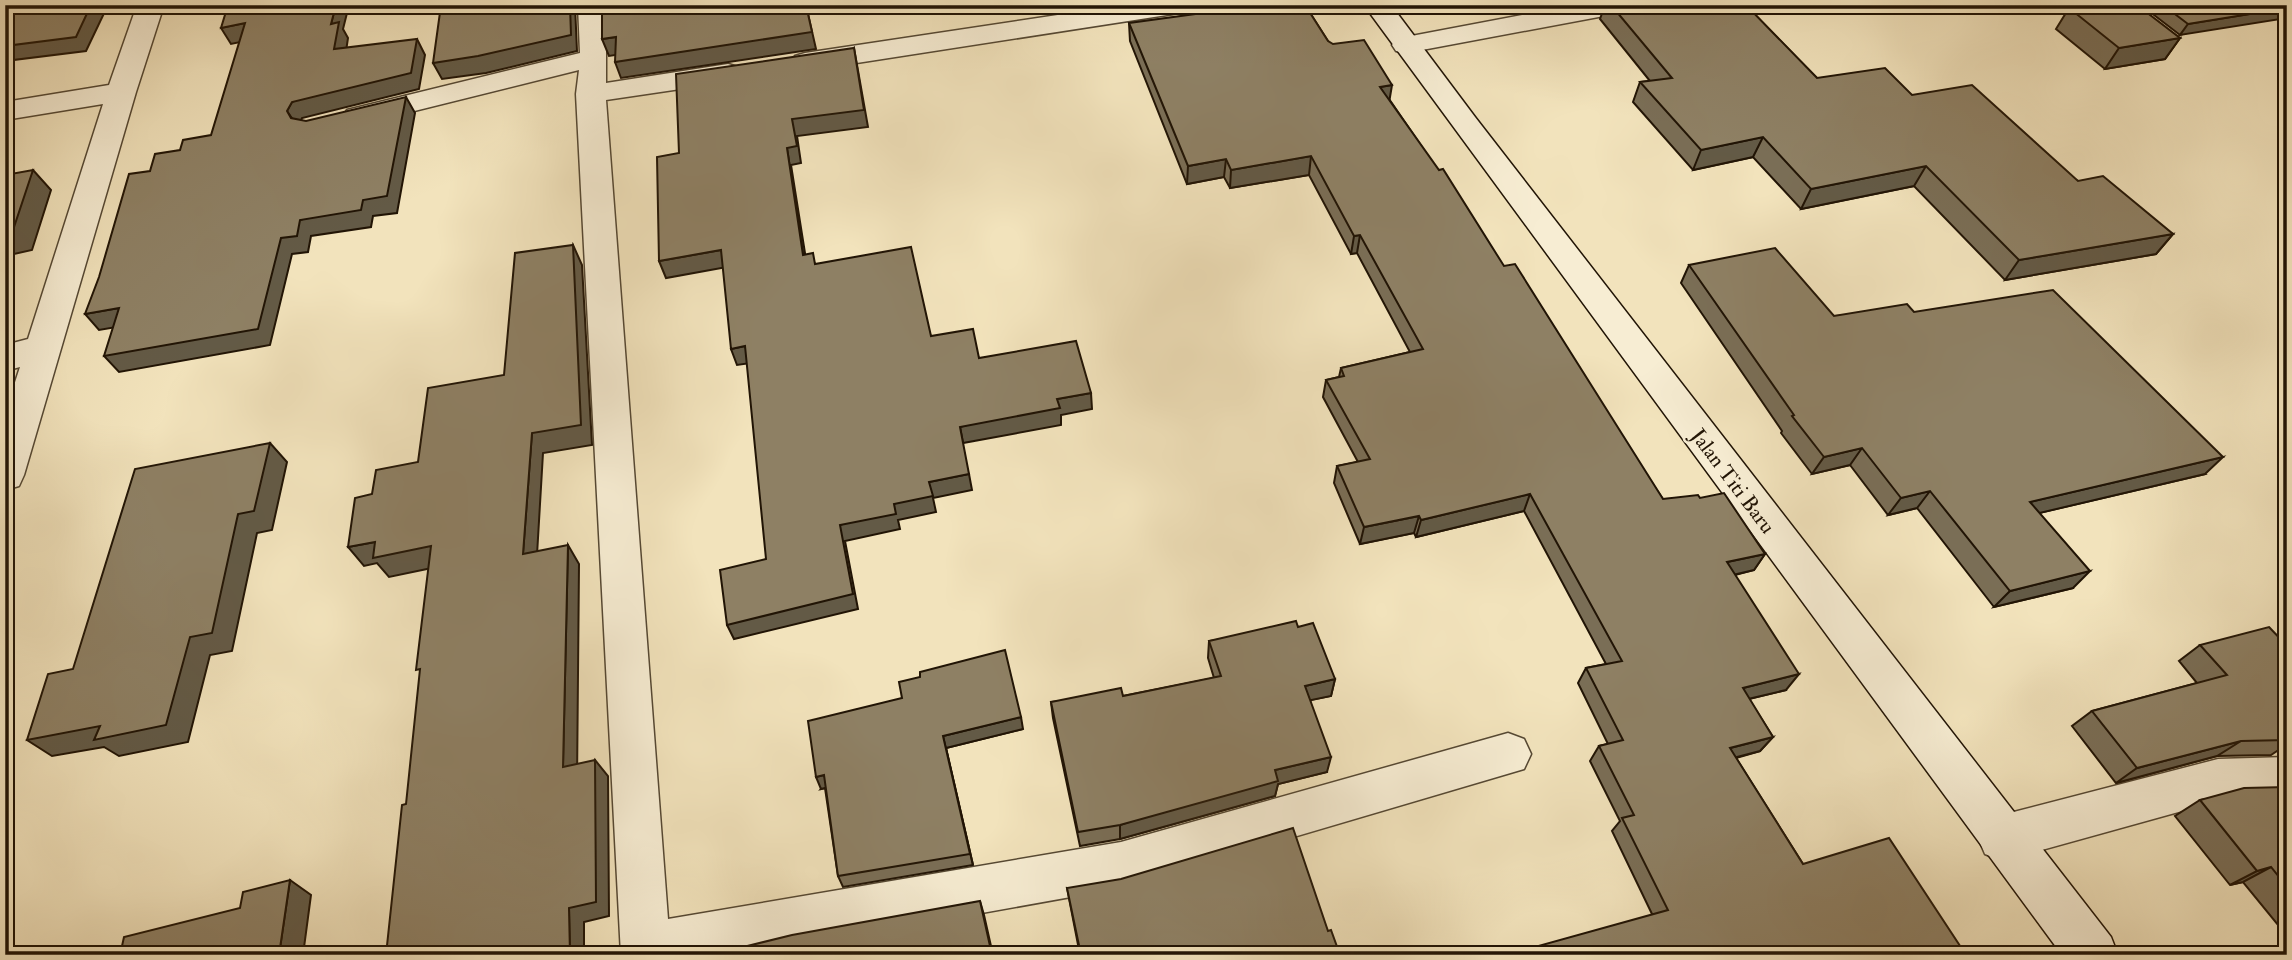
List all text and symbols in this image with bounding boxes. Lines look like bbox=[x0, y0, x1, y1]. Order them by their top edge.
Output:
street label: Jalan Titi Baru bbox=[1684, 423, 1781, 539]

